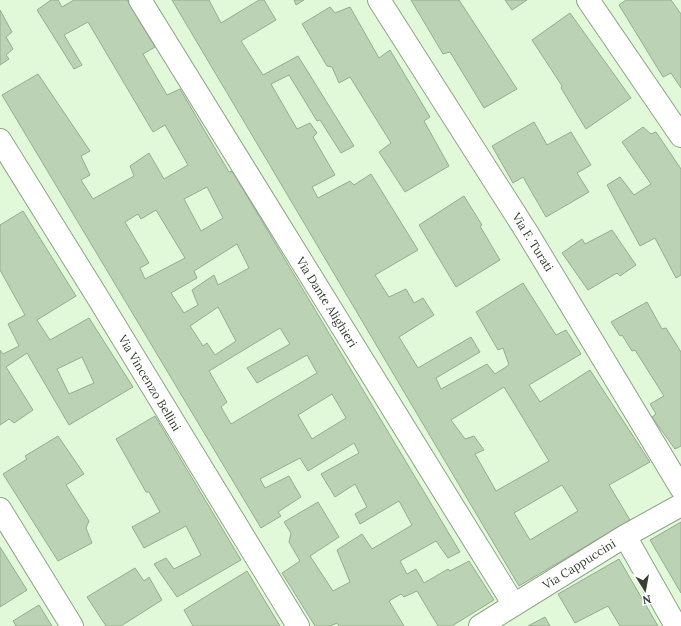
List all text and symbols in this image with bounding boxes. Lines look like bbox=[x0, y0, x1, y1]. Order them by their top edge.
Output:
street label: Via F. Turati bbox=[509, 209, 557, 274]
street label: Via Dante Alighieri bbox=[293, 253, 361, 350]
street label: Via Vincenzo Bellini bbox=[115, 331, 185, 434]
street label: Via Cappuccini bbox=[539, 536, 618, 593]
north arrow bbox=[625, 570, 665, 610]
text: N bbox=[641, 592, 652, 608]

